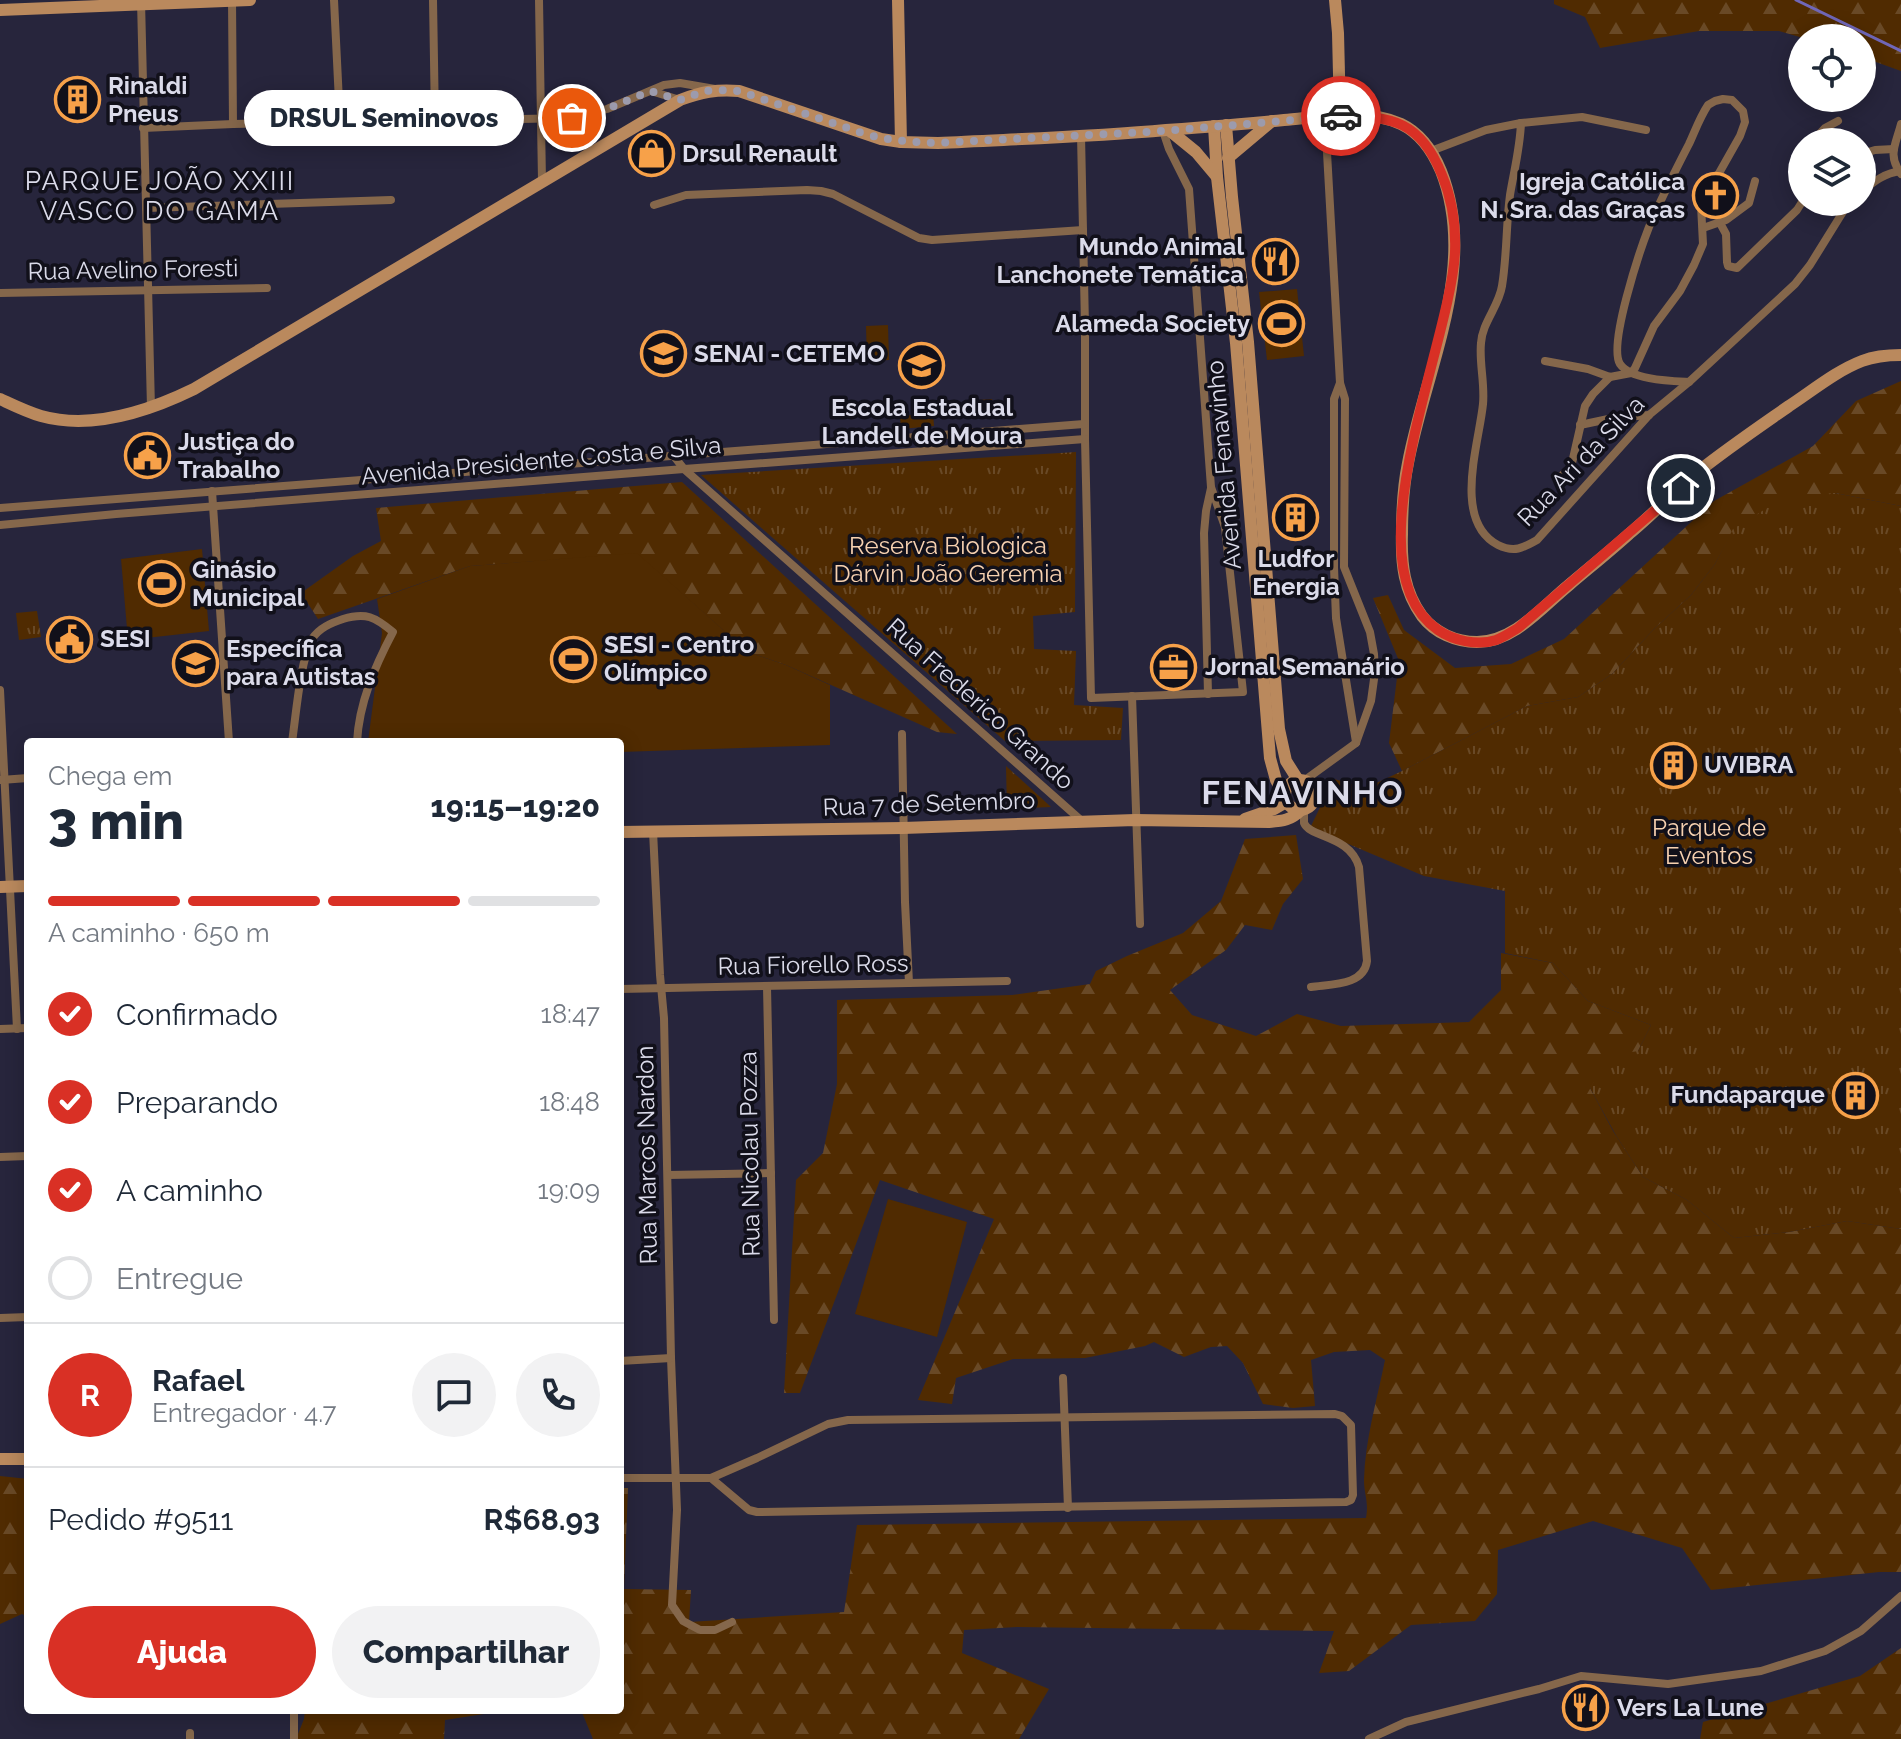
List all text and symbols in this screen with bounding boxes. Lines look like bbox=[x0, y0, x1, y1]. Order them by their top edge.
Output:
map controls bbox=[1788, 24, 1876, 216]
button: locate bbox=[1788, 24, 1876, 112]
place label: Rinaldi Pneus bbox=[108, 71, 187, 128]
building icon: Rinaldi Pneus bbox=[53, 76, 101, 124]
courier bbox=[1301, 76, 1381, 156]
pin bbox=[538, 84, 606, 152]
callout: DRSUL Seminovos bbox=[244, 90, 524, 146]
icon: car bbox=[1319, 94, 1363, 138]
icon: bag bbox=[550, 96, 594, 140]
text: DRSUL Seminovos bbox=[269, 103, 499, 133]
button: layers bbox=[1788, 128, 1876, 216]
shop icon: Drsul Renault bbox=[627, 130, 675, 178]
place label: Drsul Renault bbox=[682, 139, 838, 168]
district label: PARQUE JOÃO XXIII VASCO DO GAMA bbox=[25, 166, 295, 226]
place label: Igreja Católica N. Sra. das Graças bbox=[1480, 167, 1685, 224]
church icon: Igreja Católica N. Sra. das Graças bbox=[1692, 172, 1740, 220]
place label: Mundo Animal Lanchonete Temática bbox=[996, 232, 1244, 289]
restaurant icon: Mundo Animal Lanchonete Temática bbox=[1251, 237, 1299, 285]
street label: Rua Avelino Foresti bbox=[27, 253, 239, 286]
sports icon: Alameda Society bbox=[1257, 300, 1305, 348]
place label: Alameda Society bbox=[1055, 309, 1250, 338]
school or university icon: SENAI - CETEMO bbox=[639, 330, 687, 378]
place label: SENAI - CETEMO bbox=[694, 339, 885, 368]
school or university icon: Escola Estadual Landell de Moura bbox=[898, 342, 946, 390]
street label: Avenida Fenavinho bbox=[1200, 359, 1247, 571]
street label: Rua Ari da Silva bbox=[1511, 390, 1650, 532]
place label: Escola Estadual Landell de Moura bbox=[821, 393, 1023, 450]
place label: Justiça do Trabalho bbox=[178, 427, 295, 484]
street label: Avenida Presidente Costa e Silva bbox=[360, 430, 722, 491]
public building icon: Justiça do Trabalho bbox=[123, 432, 171, 480]
pin bbox=[1647, 454, 1715, 522]
icon: home bbox=[1659, 466, 1703, 510]
building icon: Ludfor Energia bbox=[1272, 493, 1320, 541]
park label: Reserva Biologica Dárvin João Geremia bbox=[834, 531, 1062, 588]
place label: Ludfor Energia bbox=[1252, 544, 1340, 601]
place label: Ginásio Municipal bbox=[192, 555, 305, 612]
sports icon: Ginásio Municipal bbox=[137, 560, 185, 608]
street label: Rua Frederico Grando bbox=[881, 612, 1080, 795]
public building icon: SESI bbox=[45, 615, 93, 663]
place label: SESI bbox=[100, 624, 151, 653]
place label: SESI - Centro Olímpico bbox=[604, 630, 754, 687]
place label: Específica para Autistas bbox=[226, 634, 376, 691]
sports icon: SESI - Centro Olímpico bbox=[549, 635, 597, 683]
school or university icon: Específica para Autistas bbox=[171, 639, 219, 687]
office icon: Jornal Semanário bbox=[1150, 643, 1198, 691]
place label: Jornal Semanário bbox=[1205, 652, 1405, 681]
building icon: UVIBRA bbox=[1649, 741, 1697, 789]
place label: UVIBRA bbox=[1704, 750, 1794, 779]
text: Chega em bbox=[48, 761, 172, 791]
district label: FENAVINHO bbox=[1202, 774, 1404, 811]
street label: Rua 7 de Setembro bbox=[822, 785, 1036, 822]
text: 19:15–19:20 bbox=[431, 789, 600, 824]
text: 3 min bbox=[48, 790, 184, 851]
park label: Parque de Eventos bbox=[1652, 813, 1766, 870]
text: A caminho · 650 m bbox=[48, 918, 270, 948]
street label: Rua Fiorello Ross bbox=[717, 948, 909, 981]
icon: check bbox=[48, 992, 92, 1036]
text: Confirmado bbox=[116, 997, 278, 1032]
text: 18:47 bbox=[541, 999, 600, 1029]
street label: Rua Marcos Nardon bbox=[630, 1045, 663, 1265]
street label: Rua Nicolau Pozza bbox=[733, 1051, 766, 1257]
building icon: Fundaparque bbox=[1832, 1071, 1880, 1119]
icon: check bbox=[48, 1080, 92, 1124]
place label: Fundaparque bbox=[1671, 1080, 1825, 1109]
text: Preparando bbox=[116, 1085, 278, 1120]
text: 18:48 bbox=[539, 1087, 600, 1117]
icon: check bbox=[48, 1168, 92, 1212]
text: A caminho bbox=[116, 1173, 263, 1208]
text: 19:09 bbox=[538, 1175, 600, 1205]
text: Entregue bbox=[116, 1261, 243, 1296]
button: chat bbox=[412, 1353, 496, 1437]
button: phone bbox=[516, 1353, 600, 1437]
text: Rafael bbox=[152, 1363, 245, 1398]
text: R bbox=[80, 1378, 100, 1413]
text: Entregador · 4.7 bbox=[152, 1398, 336, 1428]
text: Pedido #9511 bbox=[48, 1502, 233, 1537]
text: R$68.93 bbox=[484, 1502, 600, 1537]
button: Ajuda bbox=[48, 1606, 316, 1698]
button: Compartilhar bbox=[332, 1606, 600, 1698]
restaurant icon: Vers La Lune bbox=[1562, 1684, 1610, 1732]
place label: Vers La Lune bbox=[1617, 1693, 1764, 1722]

